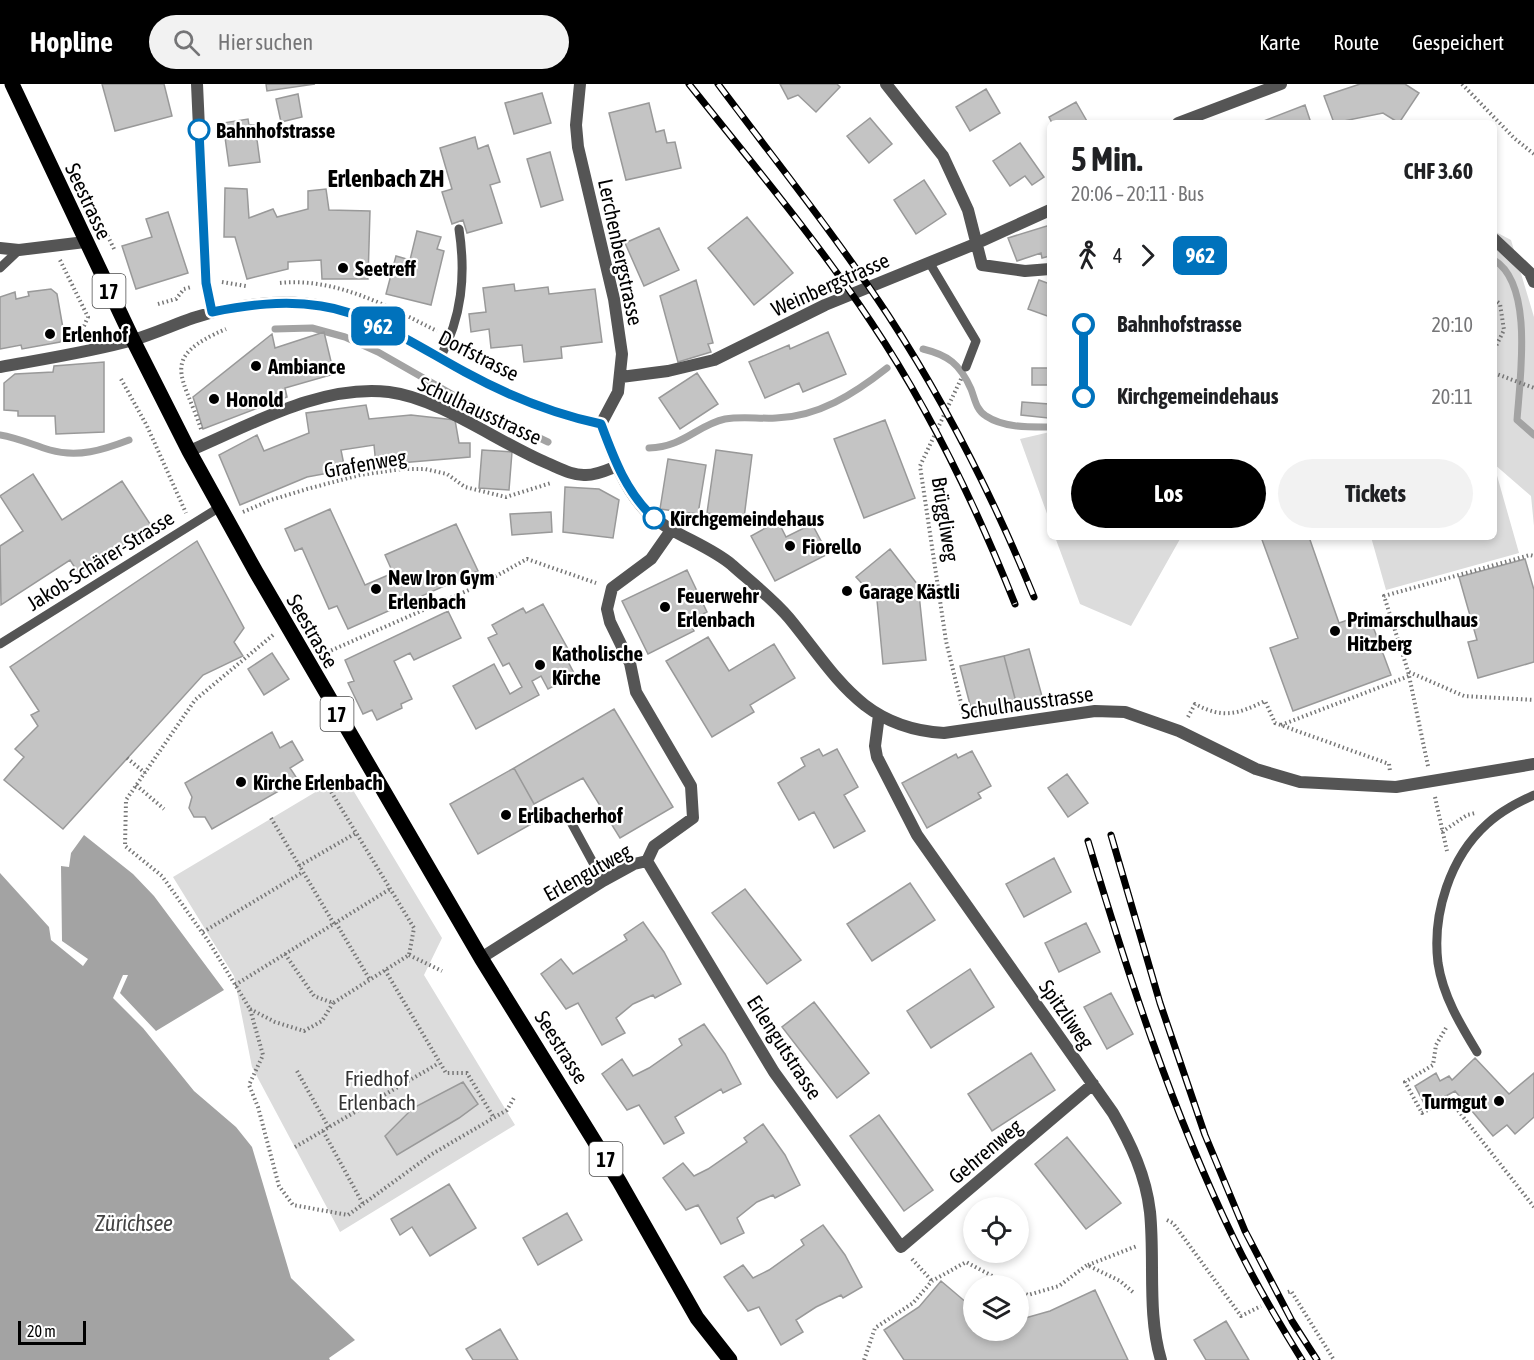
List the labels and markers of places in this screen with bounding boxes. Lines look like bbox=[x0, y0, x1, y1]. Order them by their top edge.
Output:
place label: Bahnhofstrasse bbox=[216, 118, 335, 142]
marker: Bahnhofstrasse bbox=[188, 119, 210, 141]
place label: Seetreff bbox=[355, 256, 417, 280]
marker: Seetreff bbox=[336, 261, 350, 275]
place label: Erlenhof bbox=[62, 322, 128, 346]
marker: Erlenhof bbox=[43, 327, 57, 341]
place label: Ambiance bbox=[267, 354, 345, 378]
marker: Ambiance bbox=[249, 359, 263, 373]
place label: Honold bbox=[226, 387, 283, 411]
marker: Honold bbox=[207, 392, 221, 406]
place label: Kirchgemeindehaus bbox=[670, 506, 825, 530]
marker: Kirchgemeindehaus bbox=[643, 507, 665, 529]
place label: Fiorello bbox=[802, 534, 862, 558]
marker: Fiorello bbox=[783, 539, 797, 553]
place label: New Iron Gym Erlenbach bbox=[388, 565, 495, 613]
place label: Garage Kästli bbox=[859, 579, 960, 603]
marker: New Iron Gym Erlenbach bbox=[369, 582, 383, 596]
place label: Feuerwehr Erlenbach bbox=[677, 583, 759, 631]
marker: Garage Kästli bbox=[840, 584, 854, 598]
marker: Feuerwehr Erlenbach bbox=[658, 600, 672, 614]
place label: Primarschulhaus Hitzberg bbox=[1347, 607, 1479, 655]
marker: Primarschulhaus Hitzberg bbox=[1328, 624, 1342, 638]
place label: Katholische Kirche bbox=[552, 641, 643, 689]
marker: Katholische Kirche bbox=[533, 658, 547, 672]
place label: Kirche Erlenbach bbox=[253, 770, 383, 794]
marker: Kirche Erlenbach bbox=[234, 775, 248, 789]
place label: Erlibacherhof bbox=[518, 803, 623, 827]
marker: Erlibacherhof bbox=[499, 808, 513, 822]
place label: Turmgut bbox=[1422, 1089, 1487, 1113]
marker: Turmgut bbox=[1492, 1094, 1506, 1108]

